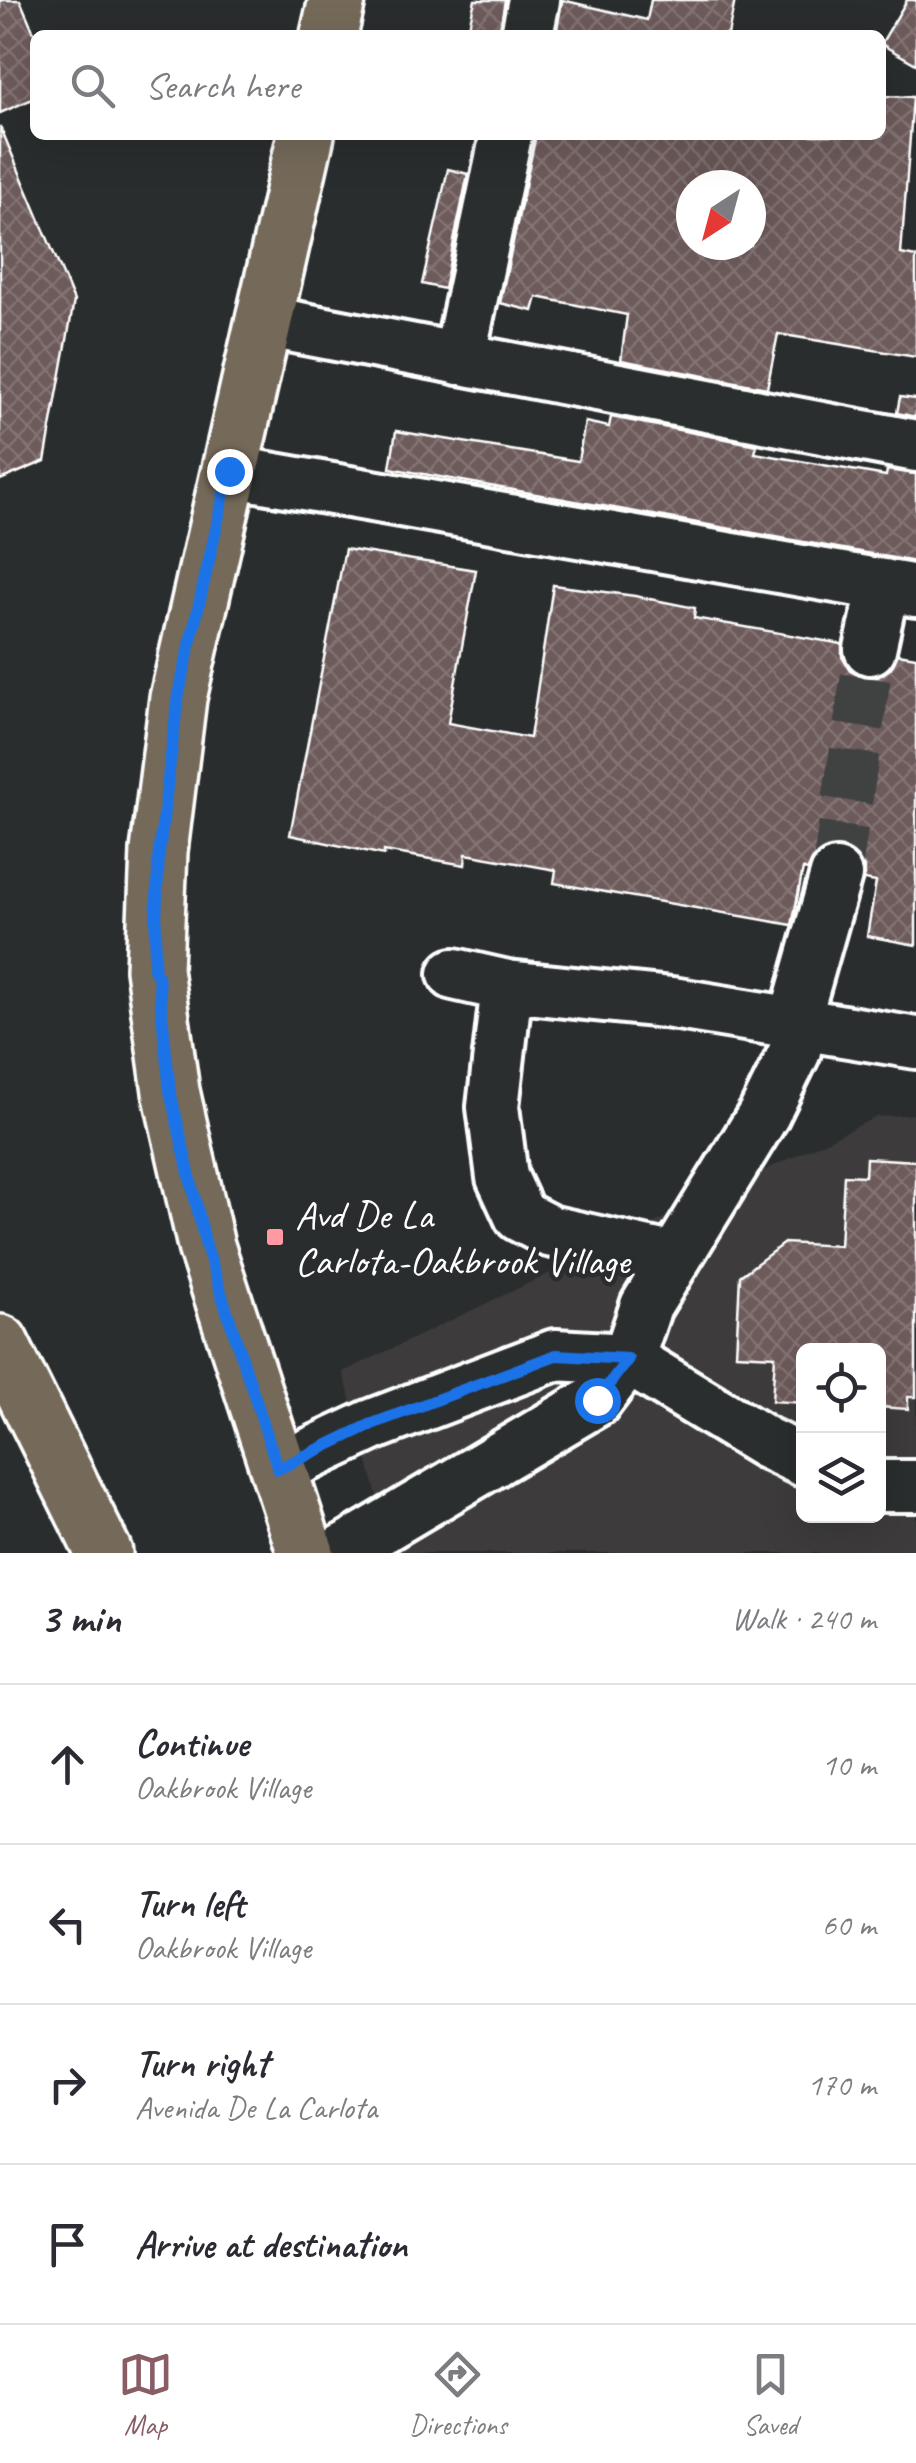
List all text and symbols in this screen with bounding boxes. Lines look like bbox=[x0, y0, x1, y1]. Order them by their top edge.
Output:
search box bbox=[30, 30, 886, 140]
icon: search bbox=[65, 58, 120, 113]
text: Search here bbox=[145, 62, 300, 109]
north arrow bbox=[676, 170, 766, 260]
route end bbox=[207, 449, 253, 495]
place label: Avd De La Carlota-Oakbrook Village bbox=[295, 1190, 632, 1286]
marker: Avd De La Carlota-Oakbrook Village bbox=[264, 1226, 286, 1248]
map controls bbox=[796, 1343, 886, 1523]
button: locate bbox=[796, 1343, 886, 1433]
route start bbox=[575, 1378, 621, 1424]
button: layers bbox=[796, 1433, 886, 1523]
text: 3 min bbox=[40, 1592, 120, 1645]
text: Walk · 240 m bbox=[732, 1598, 876, 1639]
text: Continue bbox=[135, 1720, 249, 1767]
icon: ahead bbox=[40, 1737, 95, 1792]
text: 10 m bbox=[822, 1744, 876, 1785]
text: Oakbrook Village bbox=[135, 1767, 311, 1808]
text: Turn left bbox=[135, 1880, 245, 1927]
icon: left bbox=[40, 1897, 95, 1952]
text: 60 m bbox=[822, 1904, 876, 1945]
text: Oakbrook Village bbox=[135, 1927, 311, 1968]
text: Turn right bbox=[135, 2040, 269, 2087]
icon: right bbox=[40, 2057, 95, 2112]
text: 170 m bbox=[807, 2064, 876, 2105]
text: Avenida De La Carlota bbox=[135, 2087, 377, 2128]
icon: arrive bbox=[40, 2217, 95, 2272]
text: Arrive at destination bbox=[135, 2221, 407, 2268]
tab: Map bbox=[118, 2347, 173, 2442]
tab: Directions bbox=[409, 2347, 507, 2442]
tab: Saved bbox=[743, 2347, 798, 2442]

